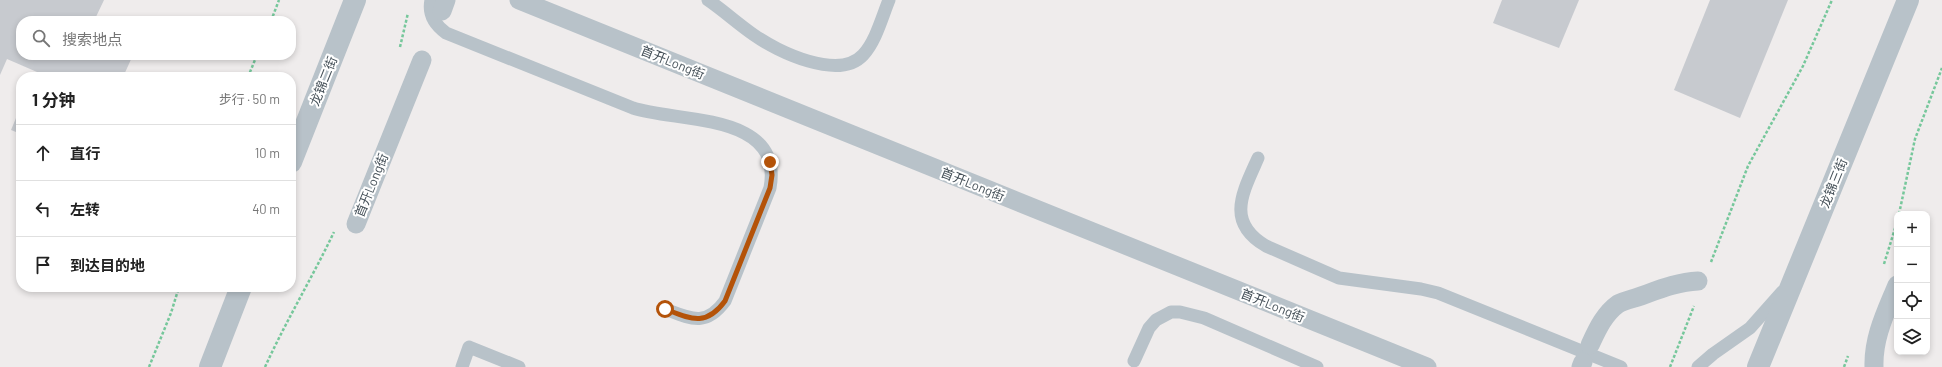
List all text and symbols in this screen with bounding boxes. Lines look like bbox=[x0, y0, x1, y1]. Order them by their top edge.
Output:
search box bbox=[16, 16, 296, 60]
icon: search bbox=[30, 27, 52, 49]
text: 搜索地点 bbox=[62, 30, 122, 48]
street label: 首开Long街 bbox=[639, 42, 707, 82]
street label: 龙锦二街 bbox=[306, 54, 340, 108]
text: 1 分钟 bbox=[32, 89, 75, 109]
text: 步行 · 50 m bbox=[219, 91, 280, 107]
icon: ahead bbox=[32, 142, 54, 164]
text: 直行 bbox=[70, 144, 100, 162]
text: 10 m bbox=[255, 145, 280, 161]
street label: 首开Long街 bbox=[351, 151, 391, 219]
route end bbox=[761, 153, 779, 171]
street label: 龙锦三街 bbox=[1816, 156, 1850, 210]
street label: 首开Long街 bbox=[939, 164, 1007, 204]
icon: left bbox=[32, 198, 54, 220]
text: 左转 bbox=[70, 200, 100, 218]
text: 40 m bbox=[252, 201, 280, 217]
map controls bbox=[1894, 211, 1930, 355]
button: + bbox=[1894, 211, 1930, 247]
button: − bbox=[1894, 247, 1930, 283]
icon: arrive bbox=[32, 254, 54, 276]
text: 到达目的地 bbox=[70, 256, 145, 274]
button: locate bbox=[1894, 283, 1930, 319]
street label: 首开Long街 bbox=[1239, 285, 1307, 325]
route start bbox=[656, 300, 674, 318]
button: layers bbox=[1894, 319, 1930, 355]

